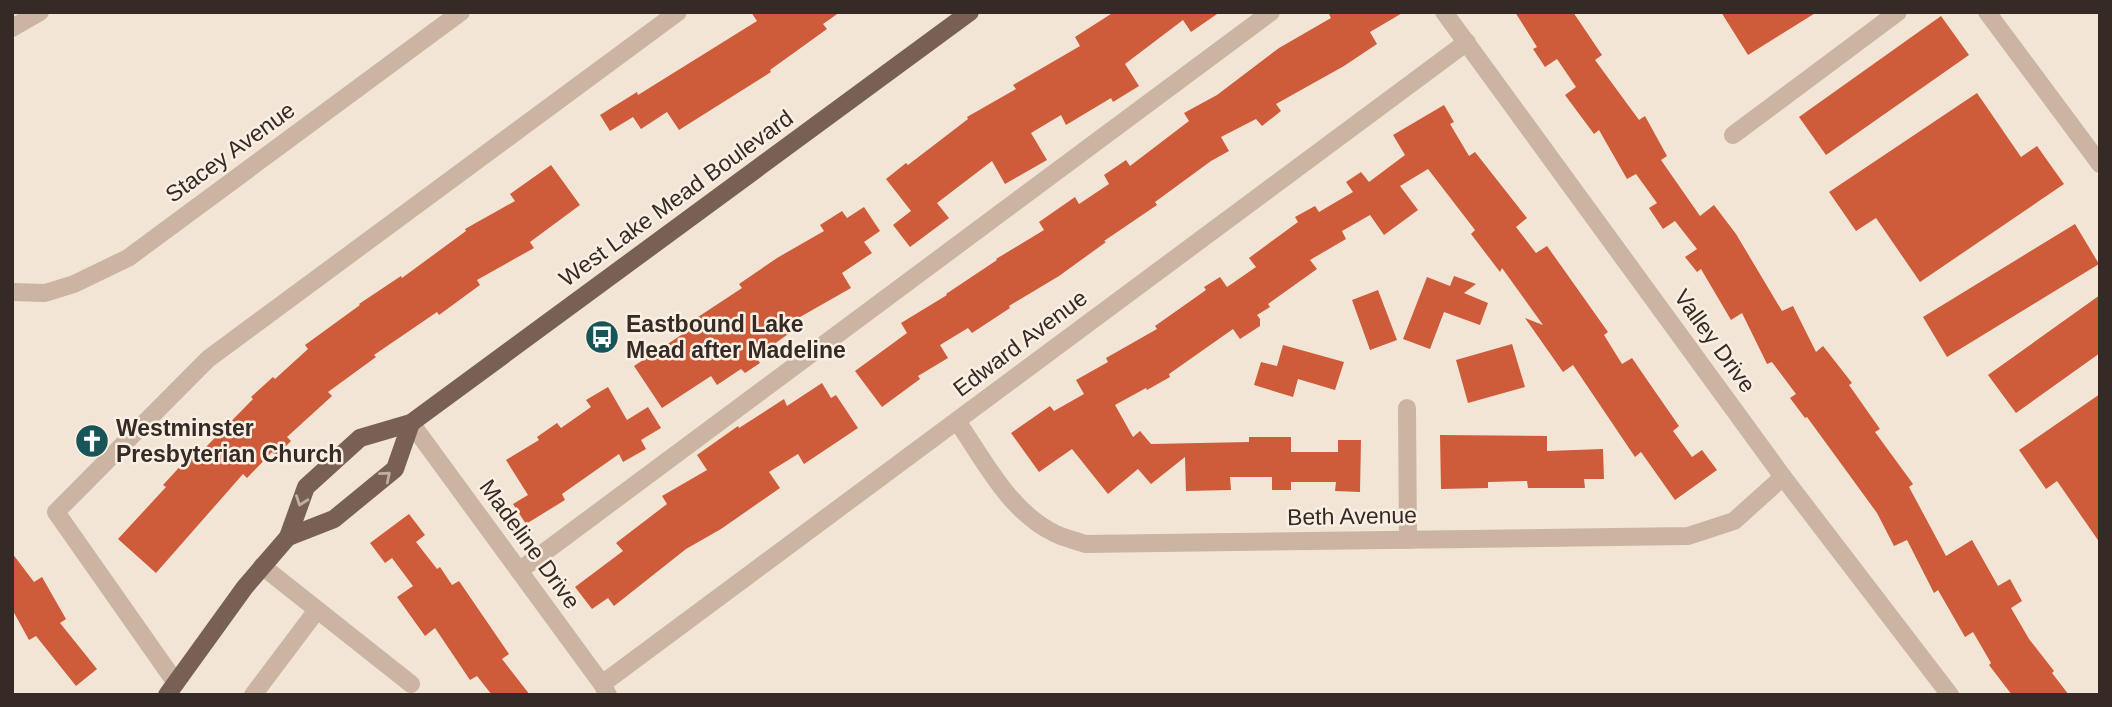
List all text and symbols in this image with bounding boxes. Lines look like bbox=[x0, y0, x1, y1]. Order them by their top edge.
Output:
street label: Stacey Avenue bbox=[160, 97, 300, 207]
street label: West Lake Mead Boulevard bbox=[554, 105, 798, 291]
street label: Edward Avenue bbox=[948, 284, 1092, 402]
street label: Valley Drive bbox=[1669, 284, 1761, 398]
place label: Eastbound Lake Mead after Madeline bbox=[626, 311, 846, 363]
bus stop icon: Eastbound Lake Mead after Madeline bbox=[583, 318, 621, 356]
place label: Westminster Presbyterian Church bbox=[116, 415, 342, 467]
church icon: Westminster Presbyterian Church bbox=[73, 422, 111, 460]
one-way arrow bbox=[378, 472, 391, 484]
street label: Madeline Drive bbox=[474, 474, 586, 614]
one-way arrow bbox=[295, 495, 309, 507]
street label: Beth Avenue bbox=[1287, 502, 1417, 530]

